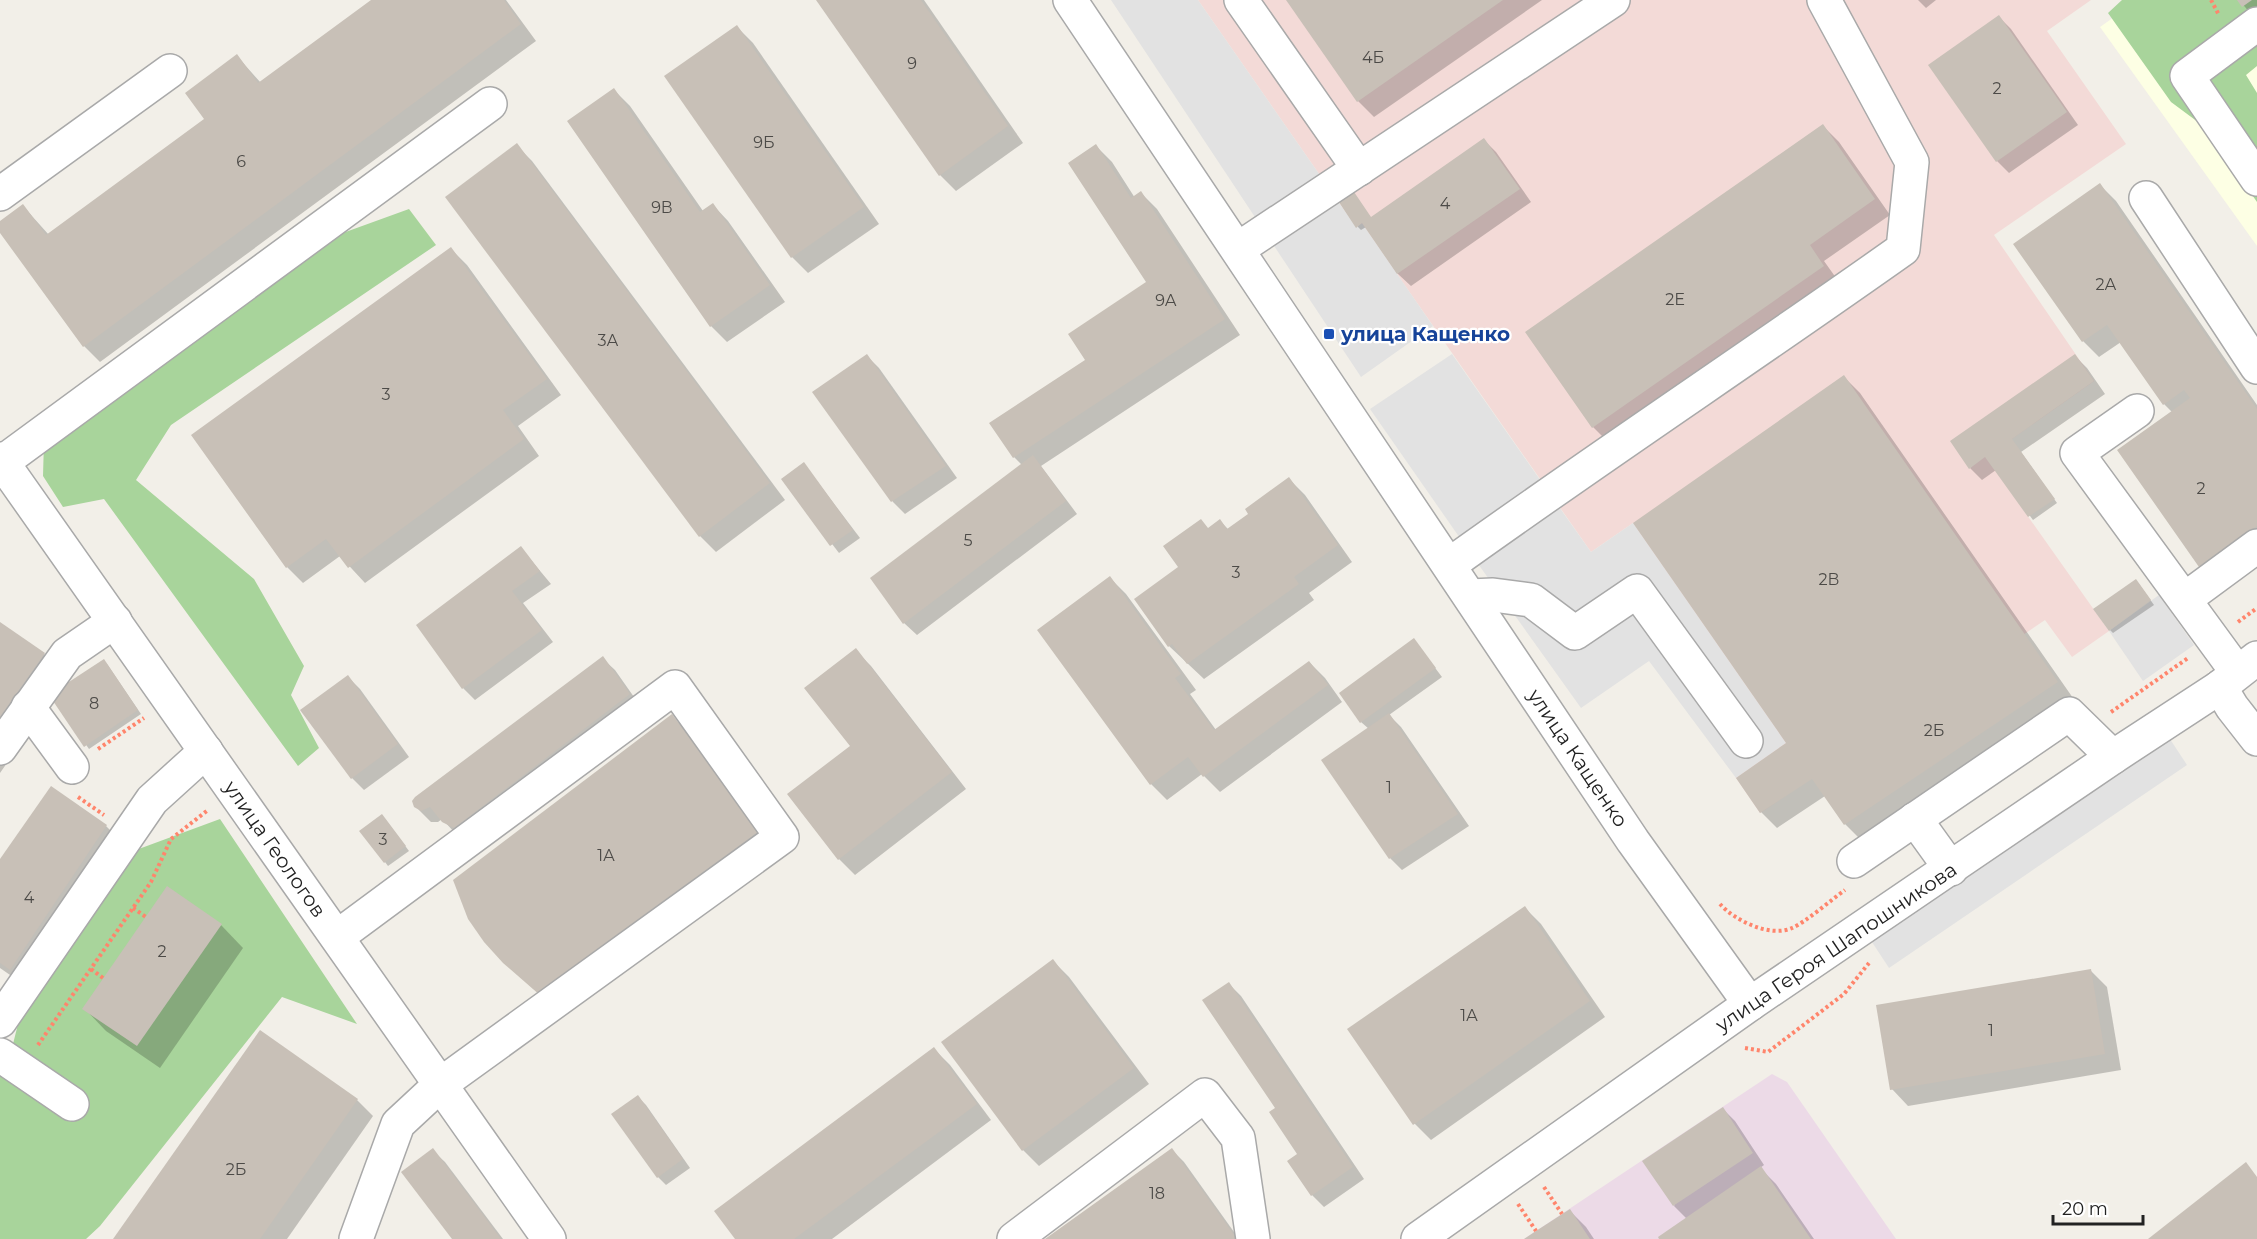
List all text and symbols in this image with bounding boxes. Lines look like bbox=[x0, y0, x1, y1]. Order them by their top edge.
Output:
house number: 4Б bbox=[1362, 48, 1384, 67]
house number: 9 bbox=[907, 54, 917, 73]
house number: 2 bbox=[1992, 79, 2002, 98]
house number: 9Б bbox=[753, 133, 775, 152]
house number: 6 bbox=[236, 152, 246, 171]
house number: 4 bbox=[1440, 194, 1451, 213]
house number: 9В bbox=[651, 198, 673, 217]
house number: 2А bbox=[2096, 275, 2117, 294]
house number: 2Е bbox=[1665, 290, 1685, 309]
house number: 9А bbox=[1155, 291, 1177, 310]
place label: улица Кащенко bbox=[1340, 322, 1510, 346]
marker: улица Кащенко bbox=[1322, 327, 1336, 341]
house number: 3А bbox=[598, 331, 619, 350]
house number: 3 bbox=[381, 385, 391, 404]
house number: 2 bbox=[2196, 479, 2206, 498]
house number: 5 bbox=[963, 531, 973, 550]
house number: 3 bbox=[1231, 563, 1241, 582]
house number: 2В bbox=[1818, 570, 1840, 589]
street label: улица Кащенко bbox=[1522, 684, 1633, 832]
house number: 8 bbox=[89, 694, 99, 713]
house number: 2Б bbox=[1924, 721, 1944, 740]
street label: улица Геологов bbox=[218, 775, 331, 922]
house number: 1 bbox=[1386, 778, 1392, 797]
house number: 3 bbox=[378, 830, 388, 849]
house number: 1А bbox=[597, 846, 615, 865]
street label: улица Героя Шапошникова bbox=[1710, 857, 1961, 1037]
house number: 4 bbox=[24, 888, 35, 907]
house number: 2 bbox=[157, 942, 167, 961]
house number: 1А bbox=[1460, 1006, 1478, 1025]
house number: 1 bbox=[1988, 1021, 1994, 1040]
house number: 2Б bbox=[226, 1160, 246, 1179]
house number: 18 bbox=[1149, 1184, 1165, 1203]
scale bar bbox=[2053, 1188, 2143, 1226]
text: 20 m bbox=[2062, 1198, 2108, 1220]

